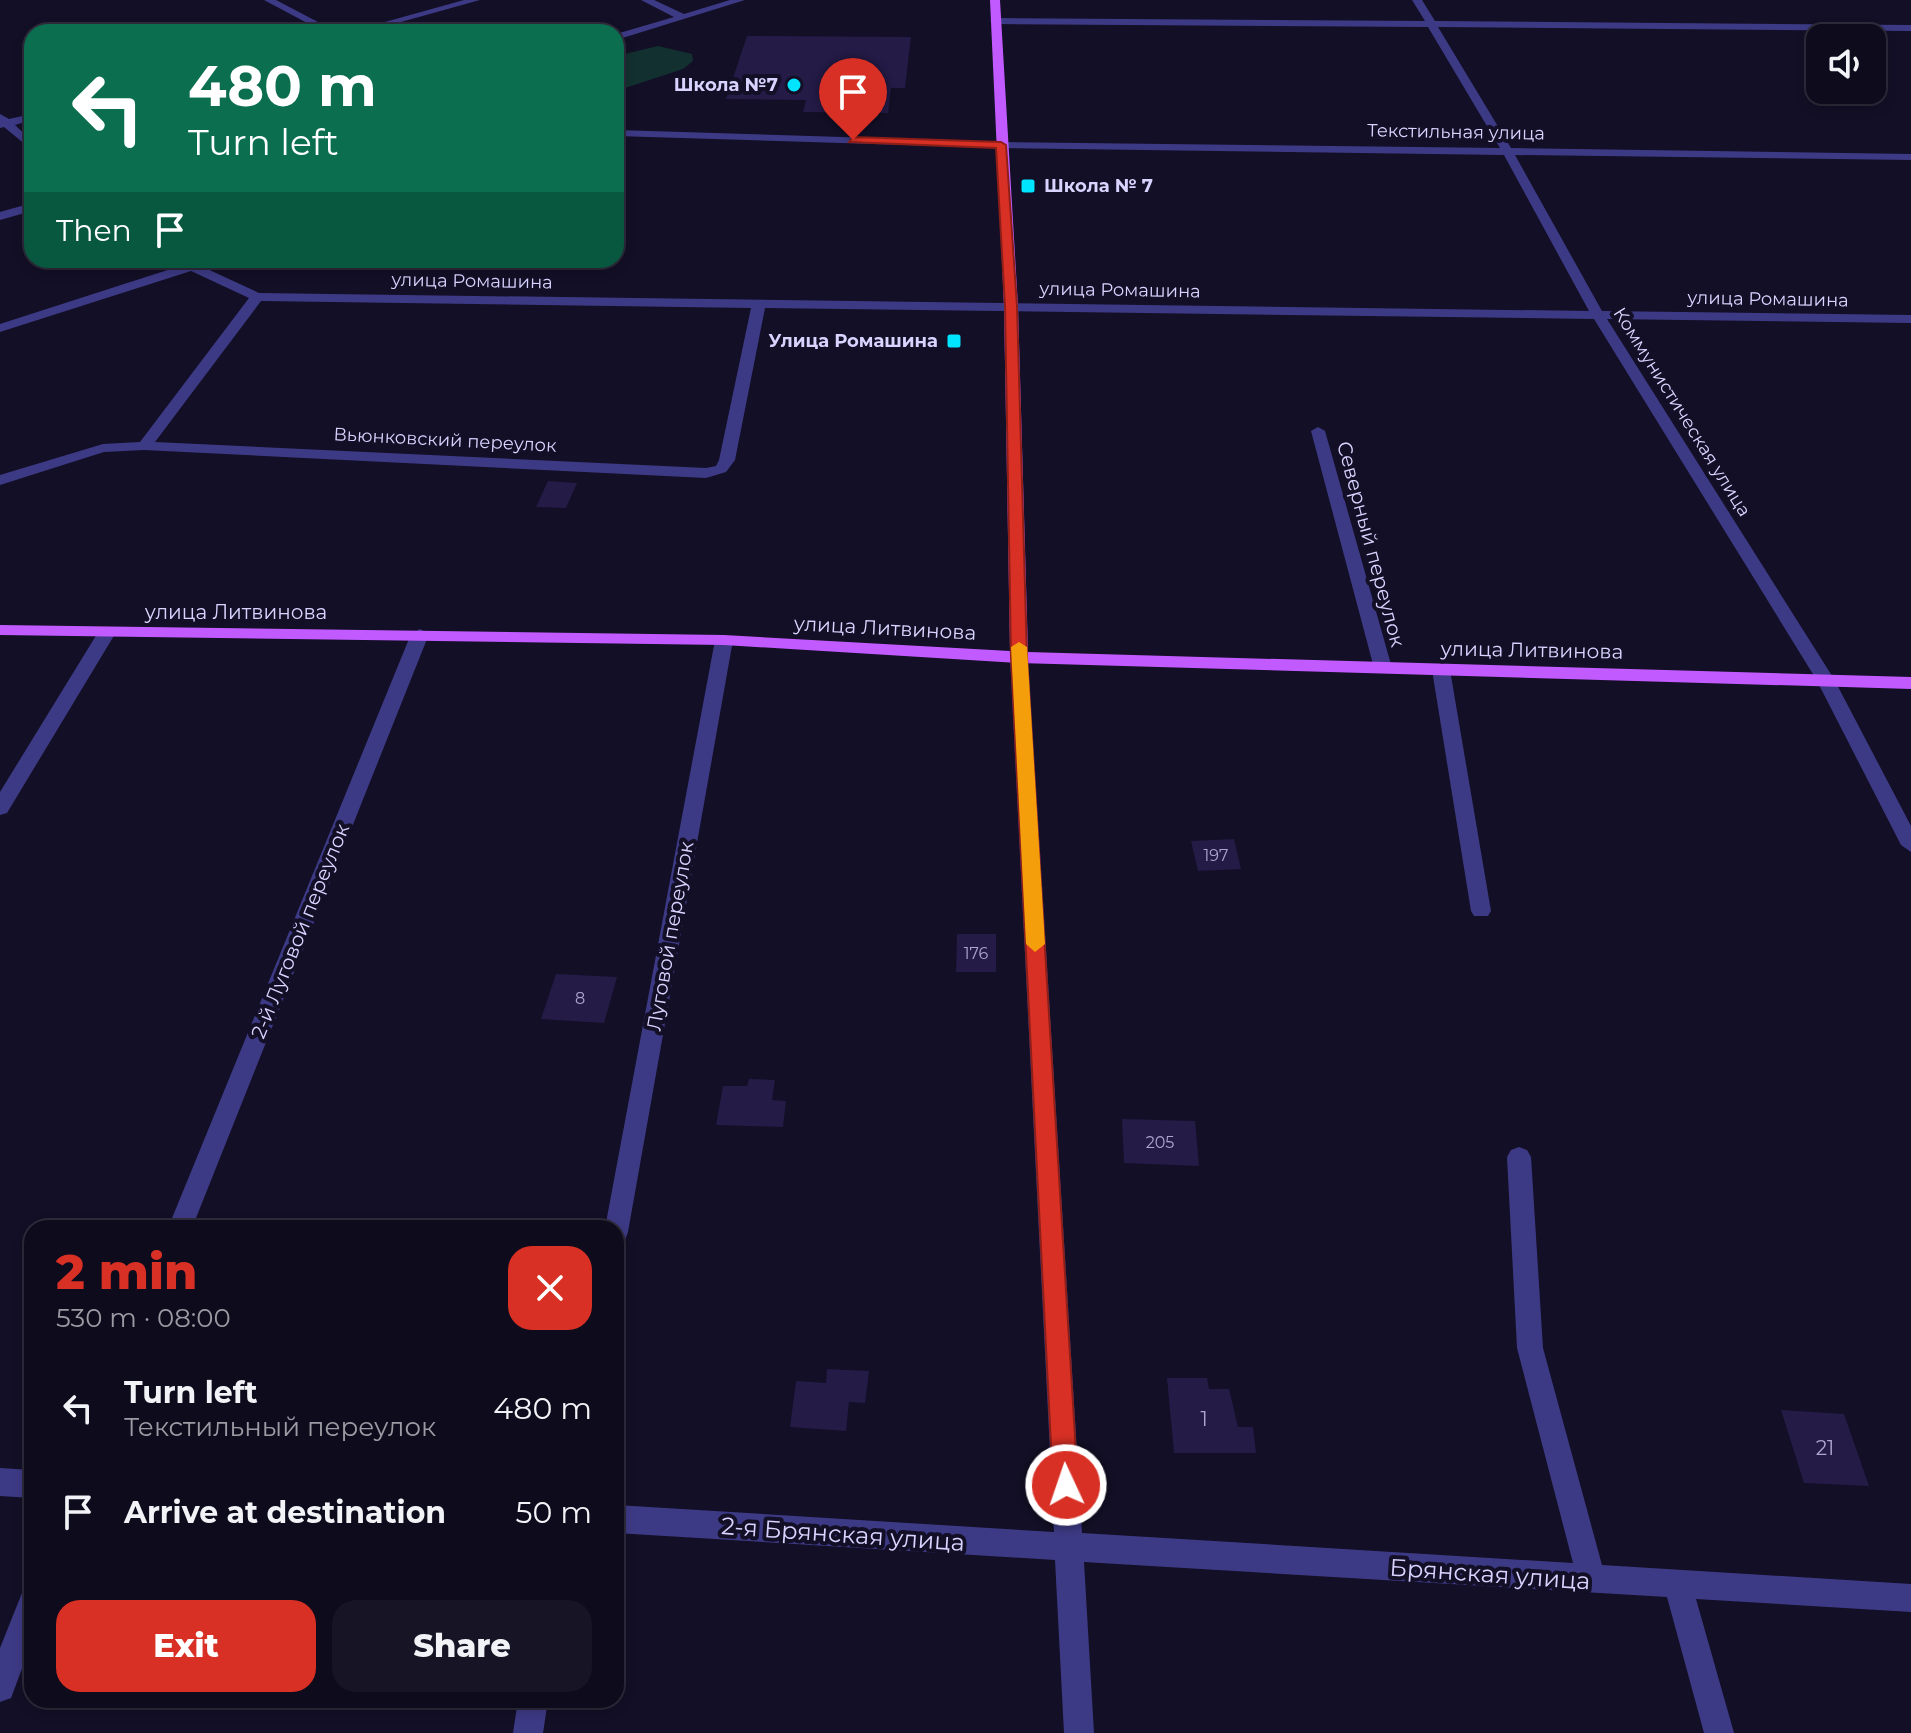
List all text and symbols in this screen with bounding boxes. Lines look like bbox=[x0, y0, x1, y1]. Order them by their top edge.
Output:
map controls bbox=[1806, 24, 1886, 104]
button: sound bbox=[1806, 24, 1886, 104]
text: 480 m bbox=[188, 52, 377, 120]
icon: left bbox=[56, 56, 160, 160]
pin bbox=[819, 58, 887, 140]
icon: arrive bbox=[831, 70, 875, 114]
place label: Школа №7 bbox=[674, 74, 778, 96]
marker: Школа №7 bbox=[785, 76, 803, 94]
street label: Текстильная улица bbox=[1367, 119, 1545, 145]
text: Turn left bbox=[188, 120, 339, 164]
place label: Школа № 7 bbox=[1044, 175, 1153, 197]
marker: Школа № 7 bbox=[1019, 177, 1037, 195]
icon: arrive bbox=[148, 208, 192, 252]
text: Then bbox=[56, 212, 132, 249]
street label: улица Ромашина bbox=[390, 269, 553, 293]
street label: улица Ромашина bbox=[1038, 278, 1201, 302]
street label: улица Ромашина bbox=[1686, 287, 1849, 311]
street label: Коммунистическая улица bbox=[1609, 304, 1755, 520]
place label: Улица Ромашина bbox=[769, 330, 938, 352]
marker: Улица Ромашина bbox=[945, 332, 963, 350]
street label: Вьюнковский переулок bbox=[333, 423, 558, 457]
street label: Северный переулок bbox=[1332, 438, 1410, 650]
street label: улица Литвинова bbox=[144, 600, 327, 624]
street label: улица Литвинова bbox=[792, 611, 977, 645]
street label: улица Литвинова bbox=[1440, 636, 1623, 664]
street label: 2-й Луговой переулок bbox=[246, 820, 354, 1042]
street label: Луговой переулок bbox=[642, 839, 699, 1033]
house number: 197 bbox=[1204, 846, 1228, 865]
house number: 176 bbox=[964, 944, 989, 963]
house number: 8 bbox=[575, 989, 585, 1008]
house number: 205 bbox=[1146, 1133, 1174, 1152]
text: 2 min bbox=[56, 1243, 197, 1301]
button: close bbox=[508, 1246, 592, 1330]
text: 530 m · 08:00 bbox=[56, 1302, 231, 1334]
text: Turn left bbox=[124, 1374, 257, 1411]
icon: left bbox=[56, 1386, 100, 1430]
text: 480 m bbox=[493, 1390, 592, 1427]
house number: 1 bbox=[1200, 1407, 1208, 1431]
text: Текстильный переулок bbox=[124, 1411, 436, 1443]
house number: 21 bbox=[1816, 1436, 1834, 1460]
position arrow bbox=[1024, 1443, 1108, 1527]
icon: arrive bbox=[56, 1490, 100, 1534]
text: Arrive at destination bbox=[124, 1494, 446, 1531]
text: 50 m bbox=[515, 1494, 592, 1531]
street label: 2-я Брянская улица bbox=[720, 1511, 966, 1557]
street label: Брянская улица bbox=[1389, 1553, 1591, 1595]
button: Exit bbox=[56, 1600, 316, 1692]
button: Share bbox=[332, 1600, 592, 1692]

